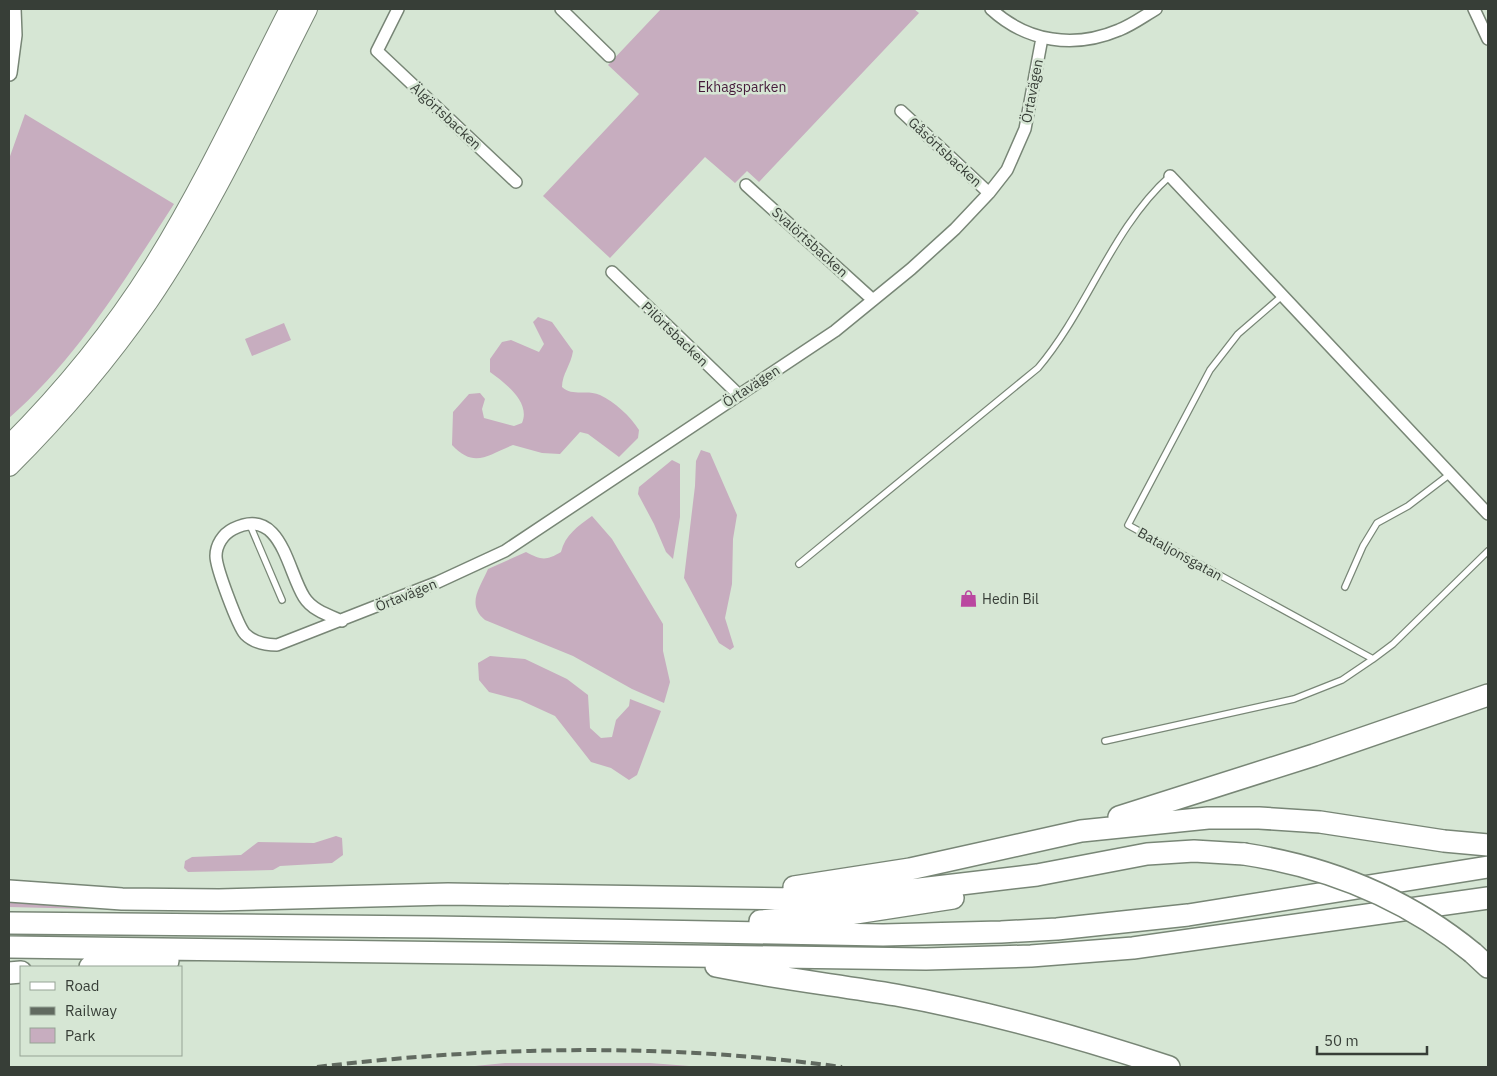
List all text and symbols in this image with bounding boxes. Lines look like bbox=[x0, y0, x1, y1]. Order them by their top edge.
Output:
street label: Örtavägen bbox=[1017, 58, 1047, 124]
park label: Ekhagsparken bbox=[698, 78, 786, 96]
street label: Älgörtsbacken bbox=[407, 79, 485, 153]
street label: Gåsörtsbacken bbox=[904, 113, 986, 191]
street label: Svalörtsbacken bbox=[768, 203, 852, 281]
street label: Pilörtsbacken bbox=[638, 298, 712, 370]
street label: Örtavägen bbox=[719, 361, 783, 411]
street label: Bataljonsgatan bbox=[1135, 523, 1225, 585]
street label: Örtavägen bbox=[373, 575, 439, 615]
shop icon: Hedin Bil bbox=[958, 589, 978, 609]
place label: Hedin Bil bbox=[982, 590, 1039, 608]
legend bbox=[20, 966, 182, 1056]
text: Road bbox=[65, 976, 100, 995]
text: Railway bbox=[65, 1001, 118, 1020]
scale bar bbox=[1317, 1024, 1427, 1056]
text: Park bbox=[65, 1026, 95, 1045]
text: 50 m bbox=[1324, 1031, 1359, 1050]

